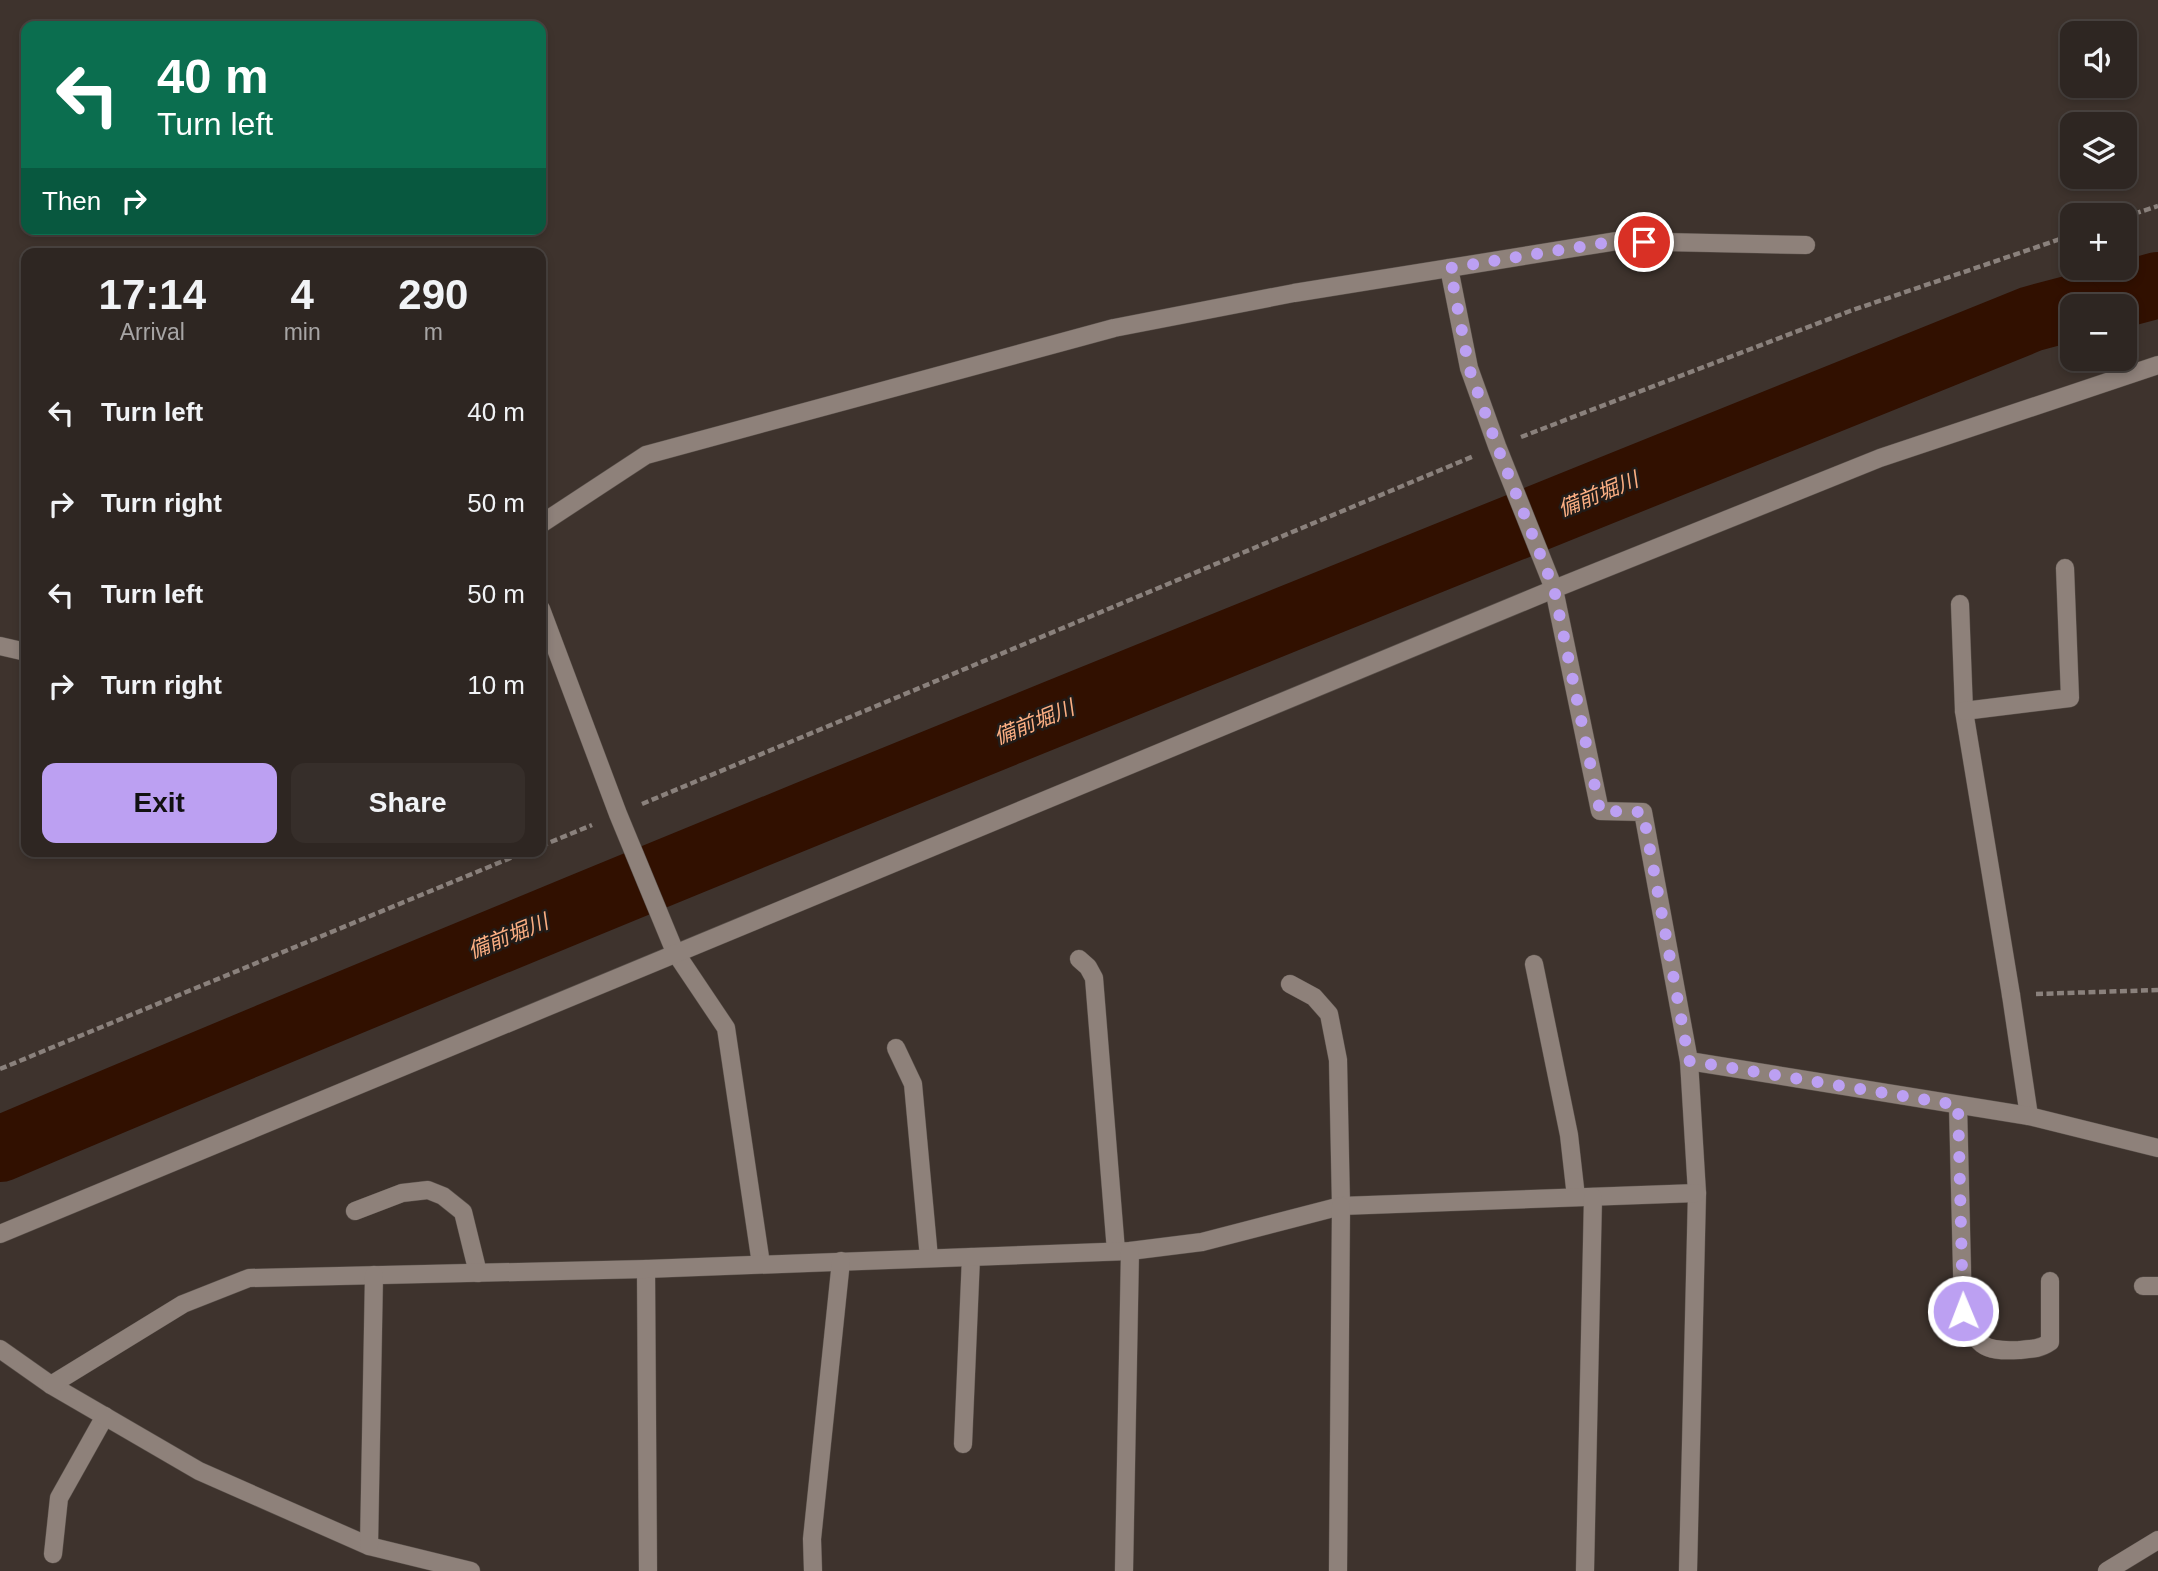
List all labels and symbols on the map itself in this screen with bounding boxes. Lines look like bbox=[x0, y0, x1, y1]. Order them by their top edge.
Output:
pin bbox=[1614, 212, 1674, 272]
water label: 備前堀川 bbox=[1555, 467, 1643, 520]
water label: 備前堀川 bbox=[991, 695, 1079, 748]
water label: 備前堀川 bbox=[465, 909, 553, 962]
position arrow bbox=[1926, 1274, 2000, 1348]

